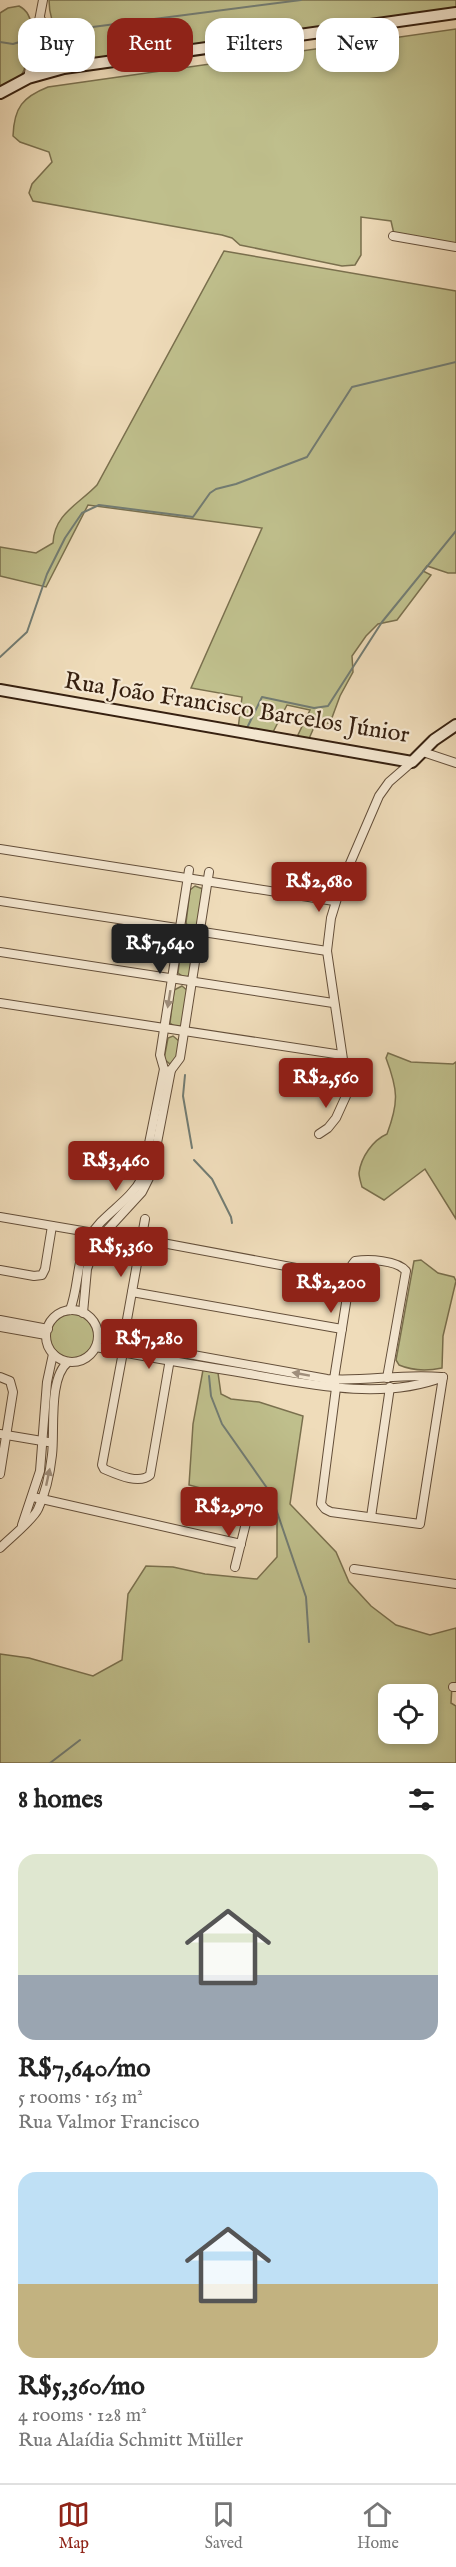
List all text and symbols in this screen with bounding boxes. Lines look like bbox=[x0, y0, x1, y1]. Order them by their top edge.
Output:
chip: Buy bbox=[18, 18, 95, 72]
chip: Rent bbox=[107, 18, 193, 72]
chip: Filters bbox=[205, 18, 304, 72]
chip: New bbox=[316, 18, 399, 72]
street label: Rua João Francisco Barcelos Júnior bbox=[62, 666, 412, 751]
pin: R$2,680 bbox=[264, 862, 374, 913]
text: R$2,680 bbox=[285, 869, 353, 894]
pin: R$7,640 bbox=[105, 924, 215, 975]
text: R$7,640 bbox=[126, 931, 194, 956]
one-way arrow bbox=[164, 989, 173, 1008]
pin: R$2,560 bbox=[271, 1058, 381, 1109]
text: R$2,560 bbox=[293, 1065, 359, 1090]
pin: R$3,460 bbox=[61, 1141, 171, 1192]
text: R$3,460 bbox=[82, 1148, 150, 1173]
pin: R$5,360 bbox=[66, 1227, 176, 1278]
text: R$5,360 bbox=[89, 1234, 153, 1259]
pin: R$2,200 bbox=[276, 1263, 386, 1314]
text: R$2,200 bbox=[296, 1270, 366, 1295]
pin: R$7,280 bbox=[94, 1319, 204, 1370]
text: R$7,280 bbox=[115, 1326, 183, 1351]
one-way arrow bbox=[291, 1369, 310, 1378]
one-way arrow bbox=[44, 1467, 53, 1486]
pin: R$2,970 bbox=[174, 1487, 284, 1538]
text: R$2,970 bbox=[195, 1494, 263, 1519]
map controls bbox=[378, 1684, 438, 1744]
button: locate bbox=[378, 1684, 438, 1744]
text: 8 homes bbox=[18, 1783, 103, 1816]
icon: filters bbox=[405, 1783, 438, 1816]
icon: home bbox=[174, 1893, 282, 2001]
text: R$7,640/mo bbox=[18, 2052, 150, 2085]
text: 5 rooms · 163 m² bbox=[18, 2085, 143, 2110]
text: Rua Valmor Francisco bbox=[18, 2110, 200, 2135]
icon: home bbox=[174, 2211, 282, 2319]
text: R$5,360/mo bbox=[18, 2370, 145, 2403]
text: 4 rooms · 128 m² bbox=[18, 2403, 147, 2428]
text: Rua Alaídia Schmitt Müller bbox=[18, 2428, 243, 2453]
tab: Map bbox=[57, 2498, 90, 2554]
tab: Saved bbox=[205, 2498, 243, 2554]
tab: Home bbox=[357, 2498, 399, 2554]

